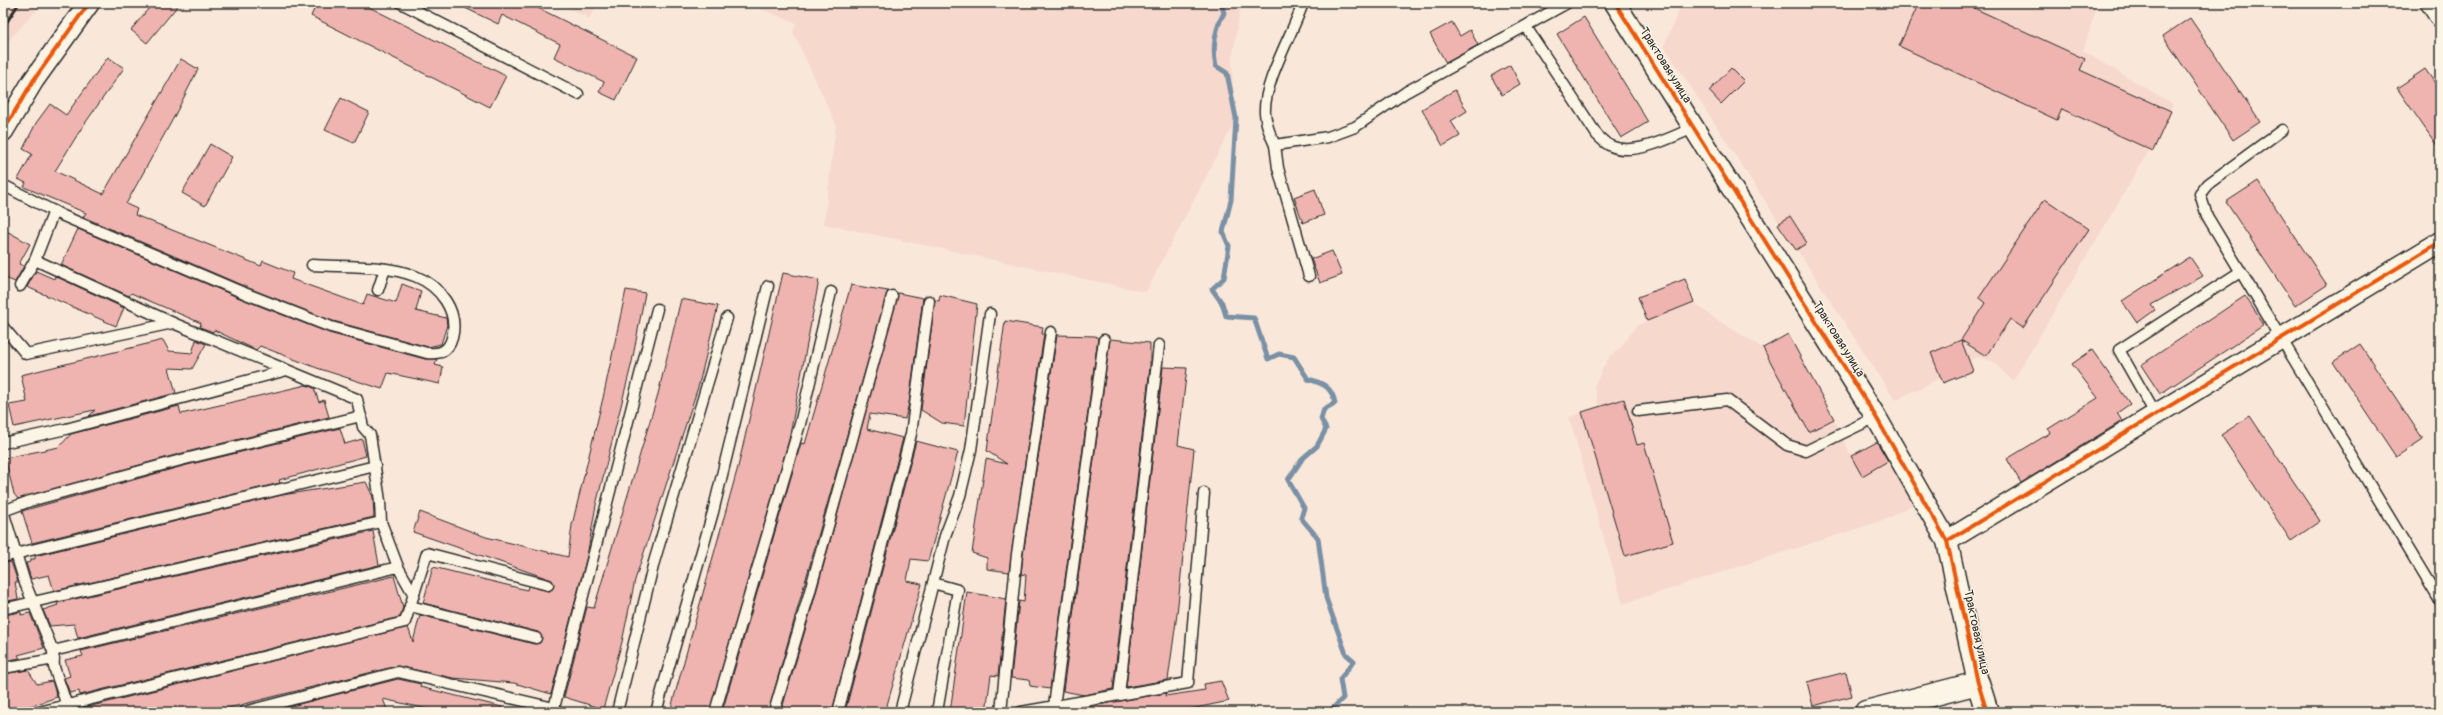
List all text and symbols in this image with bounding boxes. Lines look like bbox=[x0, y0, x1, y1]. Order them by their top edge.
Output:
street label: Трактовая улица bbox=[1636, 25, 1695, 106]
street label: Трактовая улица bbox=[1809, 299, 1868, 380]
street label: Трактовая улица bbox=[1960, 588, 1993, 676]

